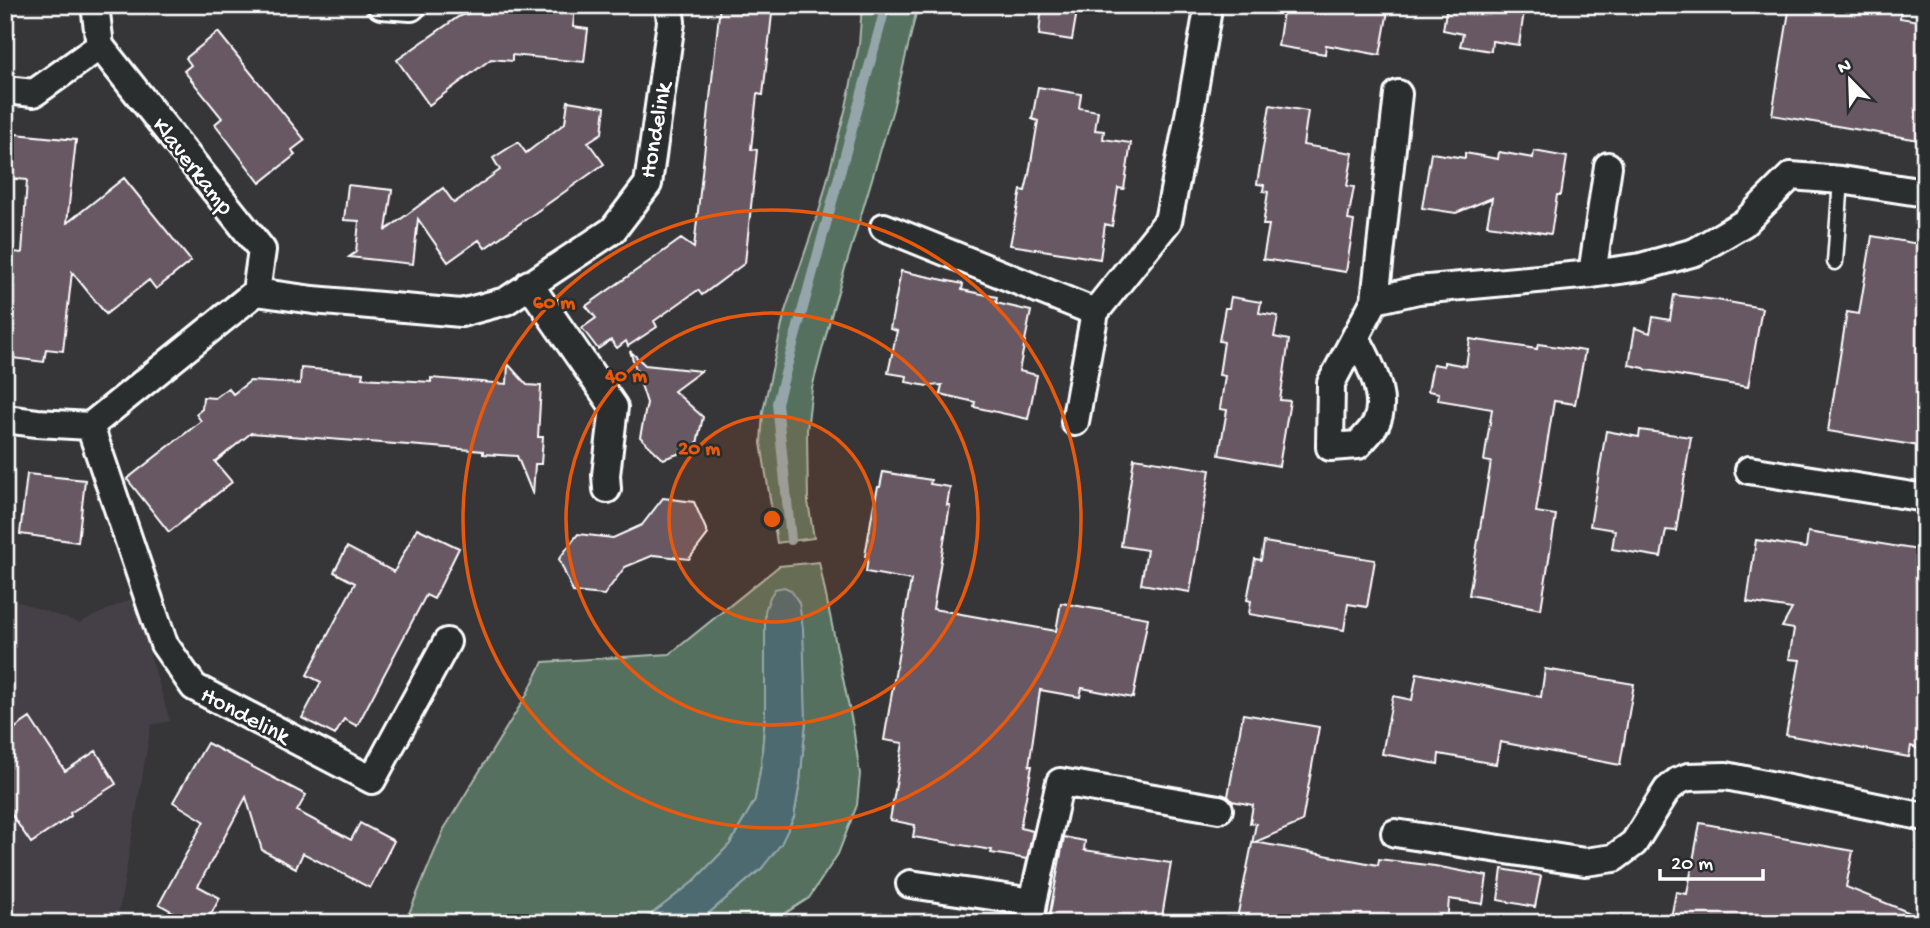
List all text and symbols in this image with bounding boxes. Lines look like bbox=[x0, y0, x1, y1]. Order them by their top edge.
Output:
north arrow bbox=[1814, 46, 1884, 116]
text: N bbox=[1835, 55, 1855, 81]
street label: Hondelink bbox=[635, 78, 681, 181]
street label: Klaverkamp bbox=[144, 112, 239, 222]
text: 60 m bbox=[533, 292, 575, 317]
text: 40 m bbox=[604, 365, 647, 390]
text: 20 m bbox=[678, 438, 720, 463]
centre of rings bbox=[760, 507, 784, 531]
street label: Hondelink bbox=[195, 682, 296, 754]
scale bar bbox=[1660, 837, 1764, 881]
text: 20 m bbox=[1671, 853, 1713, 878]

